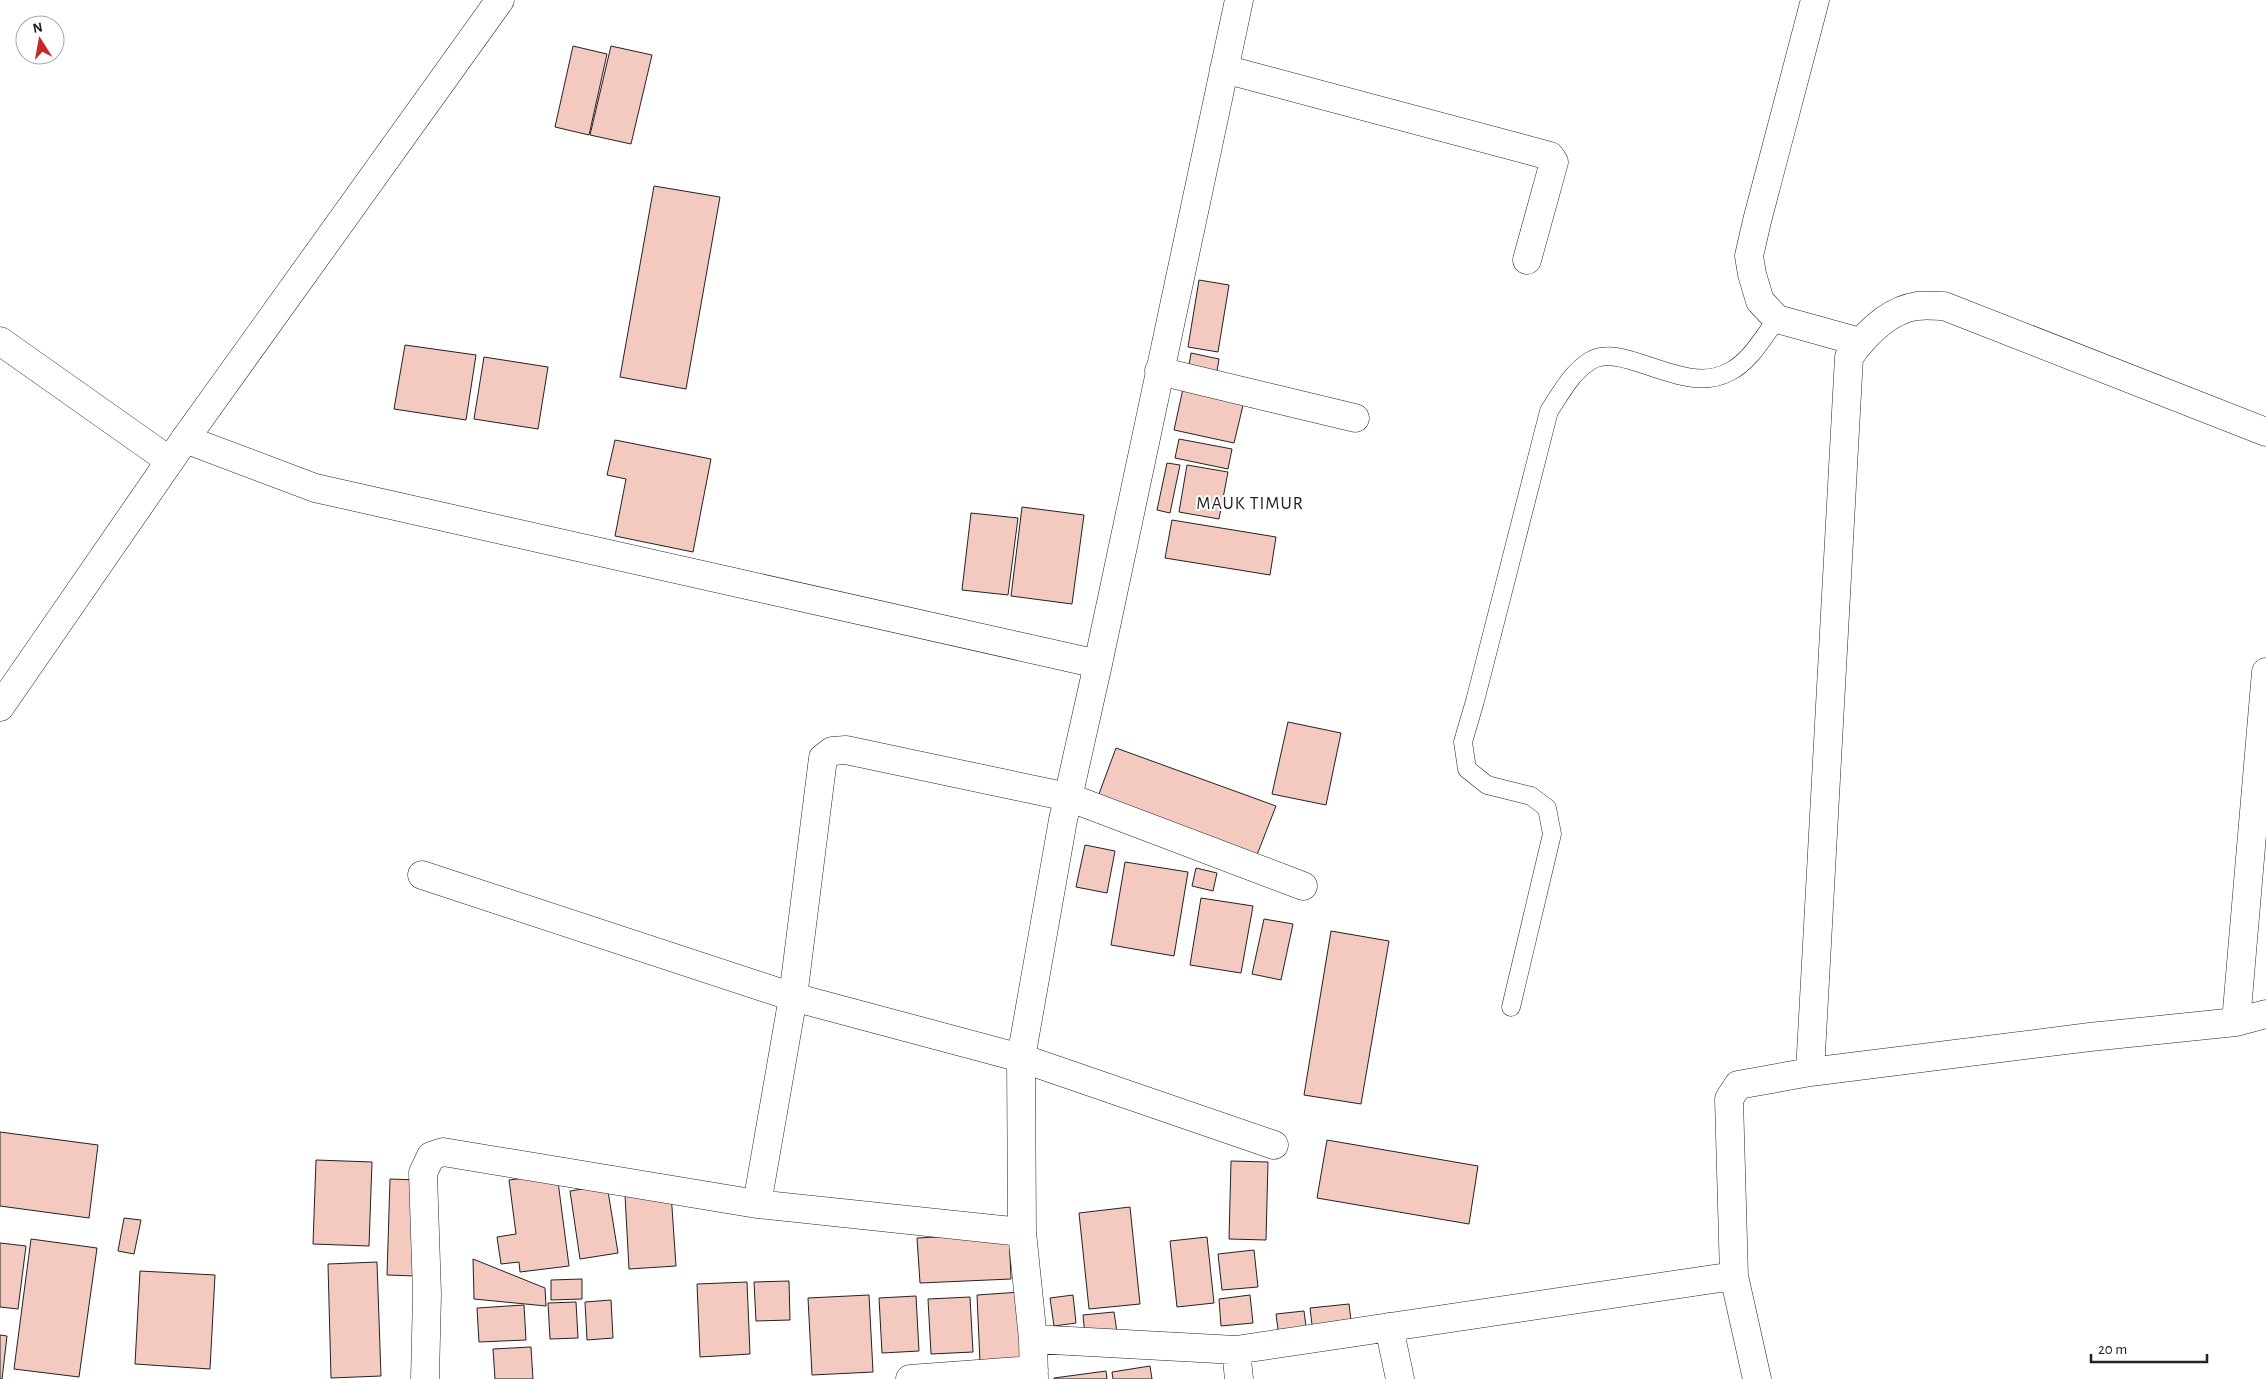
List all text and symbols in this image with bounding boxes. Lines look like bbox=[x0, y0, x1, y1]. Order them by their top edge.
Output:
north arrow bbox=[15, 15, 65, 65]
text: N bbox=[32, 20, 44, 36]
district label: MAUK TIMUR bbox=[1196, 495, 1304, 513]
scale bar bbox=[2091, 1332, 2207, 1364]
text: 20 m bbox=[2098, 1342, 2127, 1357]

